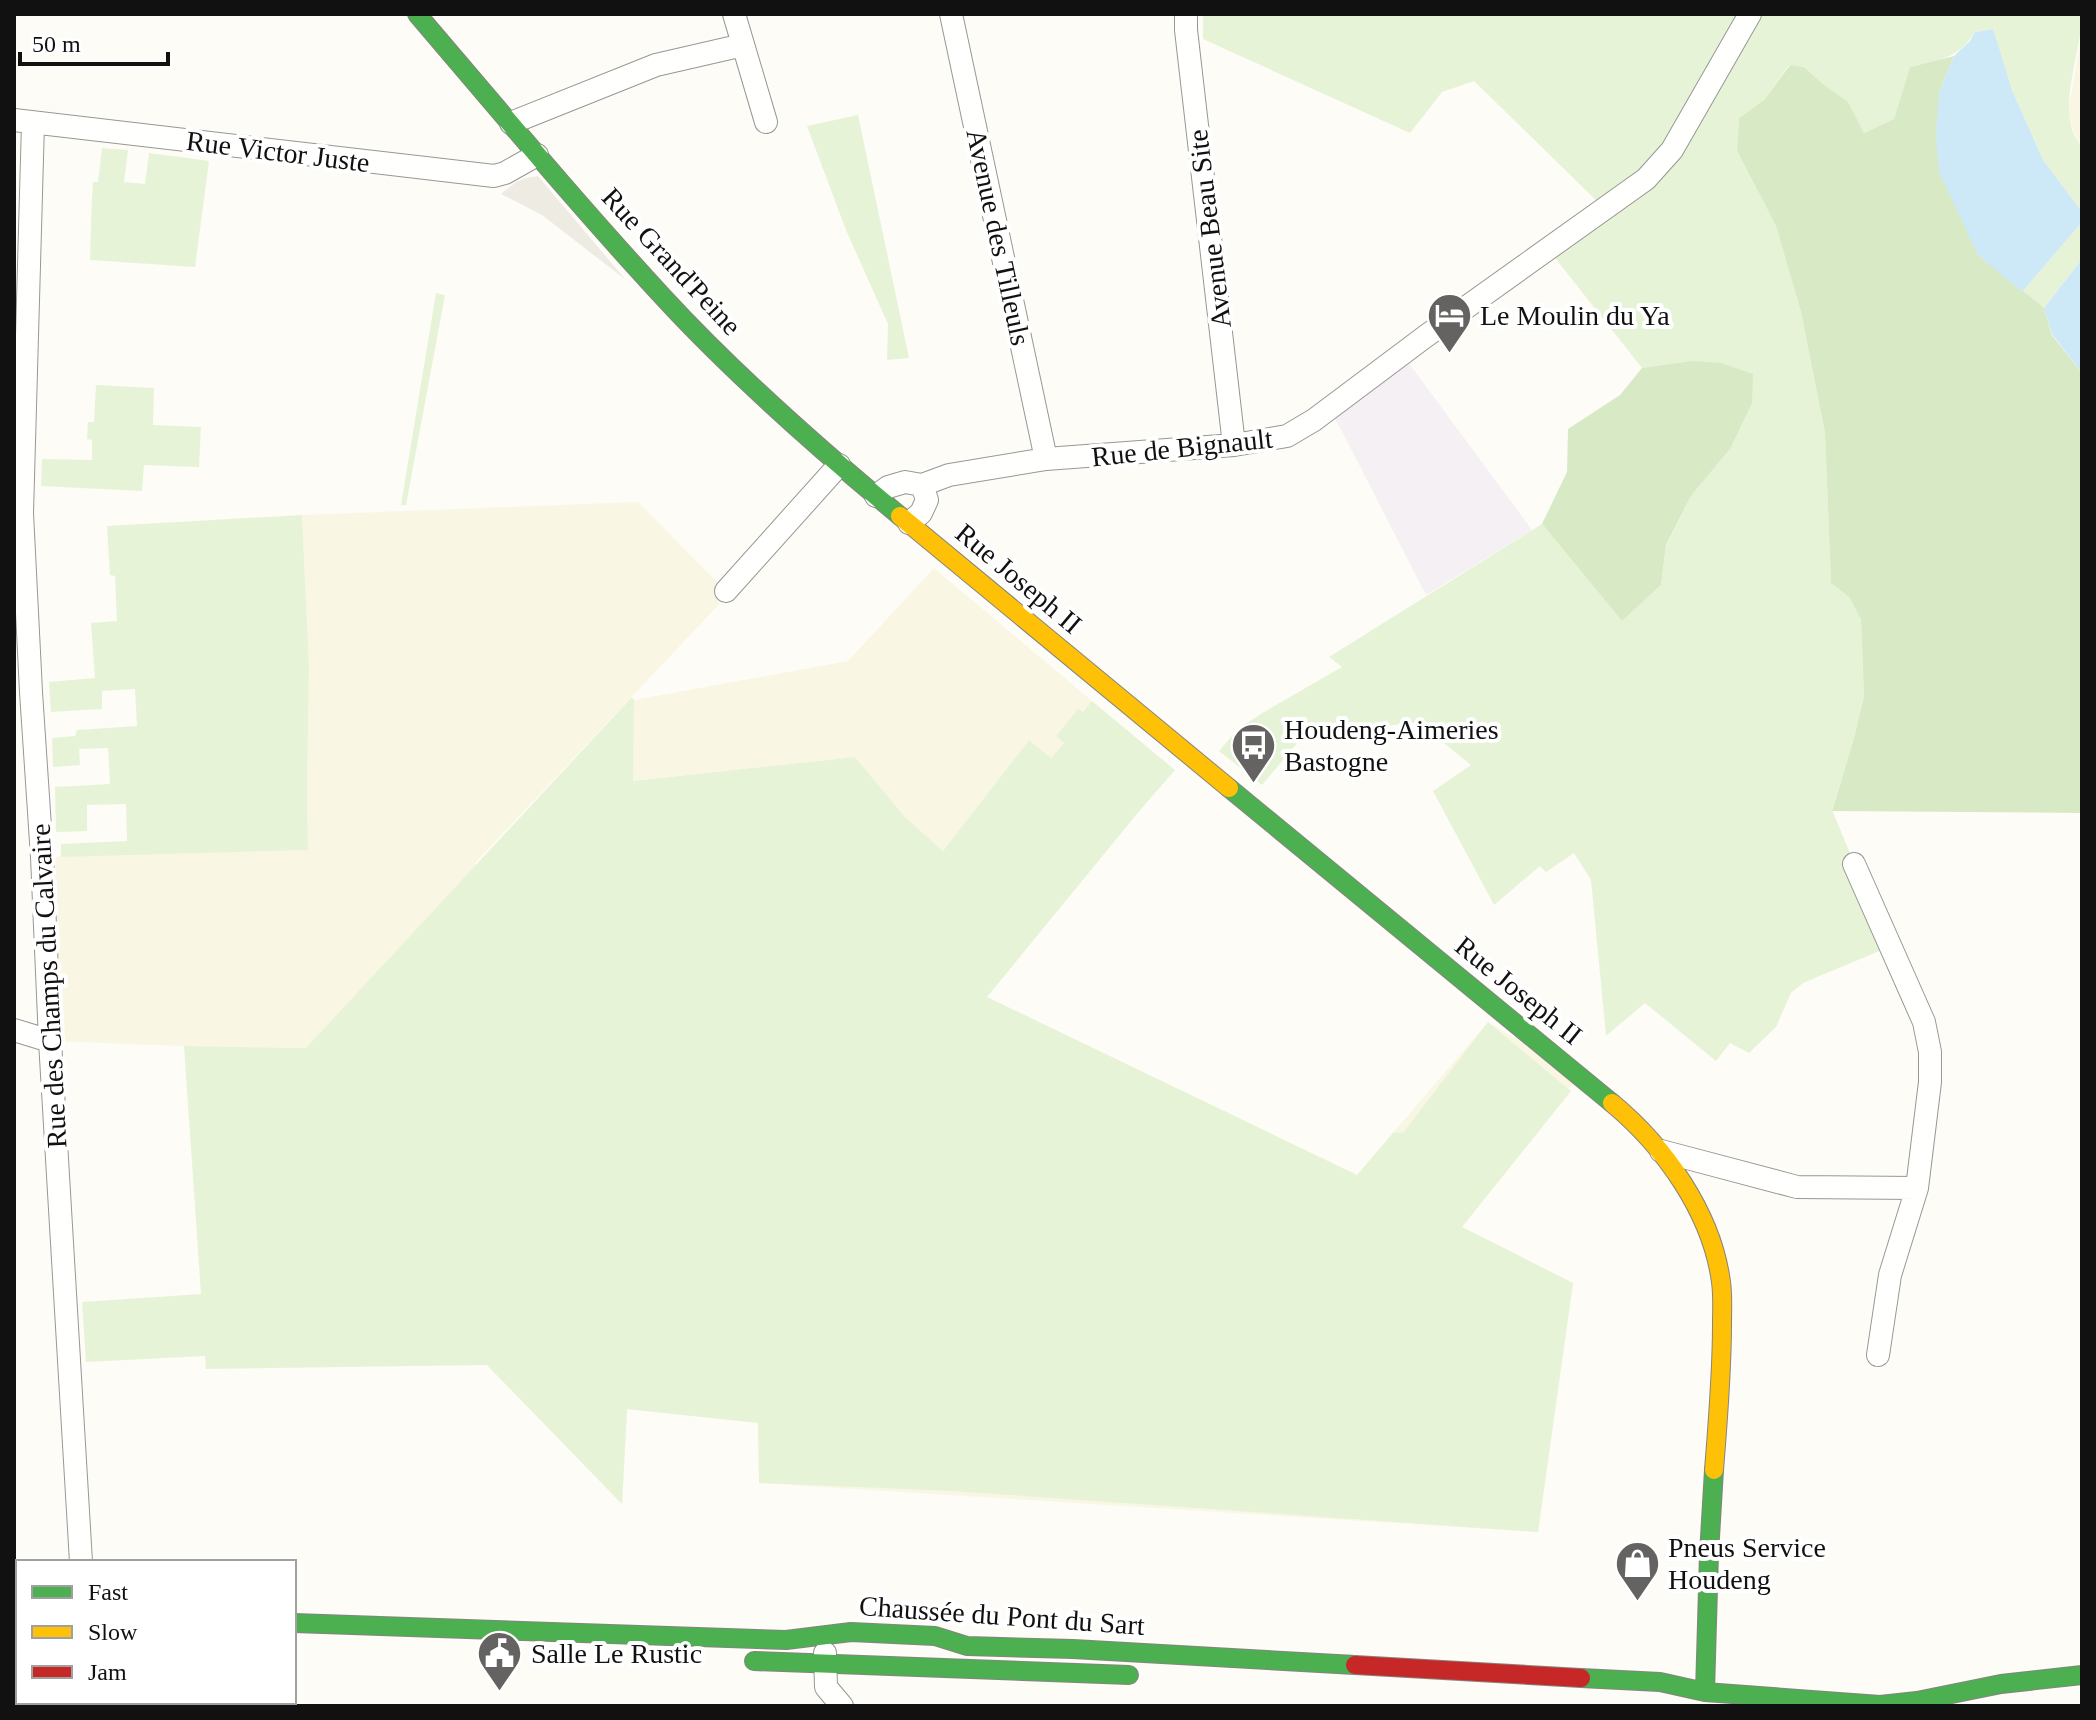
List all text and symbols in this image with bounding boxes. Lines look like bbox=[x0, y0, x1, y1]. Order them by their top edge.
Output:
scale bar bbox=[20, 16, 168, 66]
text: 50 m bbox=[32, 31, 81, 57]
street label: Rue Victor Juste bbox=[185, 125, 371, 178]
street label: Avenue des Tilleuls bbox=[960, 126, 1037, 348]
street label: Avenue Beau Site bbox=[1182, 128, 1237, 330]
street label: Rue Grand'Peine bbox=[596, 182, 748, 341]
hotel icon: Le Moulin du Ya bbox=[1425, 291, 1473, 354]
place label: Le Moulin du Ya bbox=[1480, 300, 1670, 331]
street label: Rue de Bignault bbox=[1090, 423, 1274, 472]
street label: Rue Joseph II bbox=[950, 517, 1088, 640]
place label: Houdeng-Aimeries Bastogne bbox=[1284, 714, 1499, 777]
bus stop icon: Houdeng-Aimeries Bastogne bbox=[1229, 721, 1277, 784]
street label: Rue des Champs du Calvaire bbox=[25, 823, 72, 1149]
street label: Rue Joseph II bbox=[1449, 930, 1588, 1051]
place label: Pneus Service Houdeng bbox=[1668, 1532, 1826, 1595]
shop icon: Pneus Service Houdeng bbox=[1613, 1539, 1661, 1602]
legend bbox=[16, 1560, 296, 1704]
text: Fast bbox=[88, 1579, 128, 1605]
street label: Chaussée du Pont du Sart bbox=[858, 1590, 1146, 1641]
text: Slow bbox=[88, 1619, 138, 1645]
public building icon: Salle Le Rustic bbox=[476, 1629, 524, 1692]
place label: Salle Le Rustic bbox=[531, 1638, 702, 1669]
text: Jam bbox=[88, 1659, 127, 1685]

